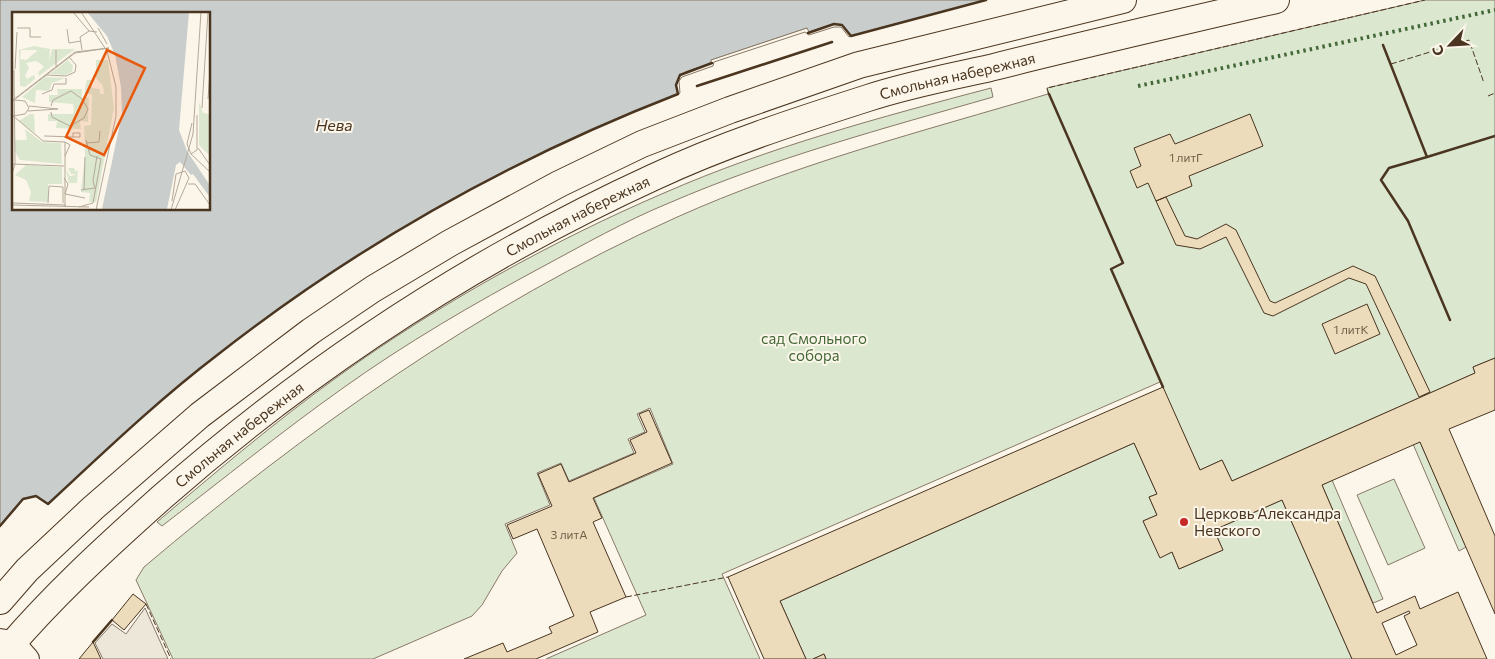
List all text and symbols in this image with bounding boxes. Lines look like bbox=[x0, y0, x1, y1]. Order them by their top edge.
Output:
inset map bbox=[12, 12, 210, 210]
north arrow bbox=[1425, 20, 1475, 70]
text: С bbox=[1428, 43, 1447, 59]
street label: Смольная набережная bbox=[877, 48, 1037, 103]
water label: Нева bbox=[315, 115, 353, 134]
house number: 1 литГ bbox=[1169, 150, 1203, 164]
street label: Смольная набережная bbox=[502, 171, 652, 260]
house number: 1 литК bbox=[1334, 322, 1368, 336]
park label: сад Смольного собора bbox=[761, 329, 867, 364]
street label: Смольная набережная bbox=[171, 377, 307, 491]
place label: Церковь Александра Невского bbox=[1194, 504, 1341, 539]
marker: Церковь Александра Невского bbox=[1178, 516, 1190, 528]
house number: 3 литА bbox=[551, 527, 587, 541]

